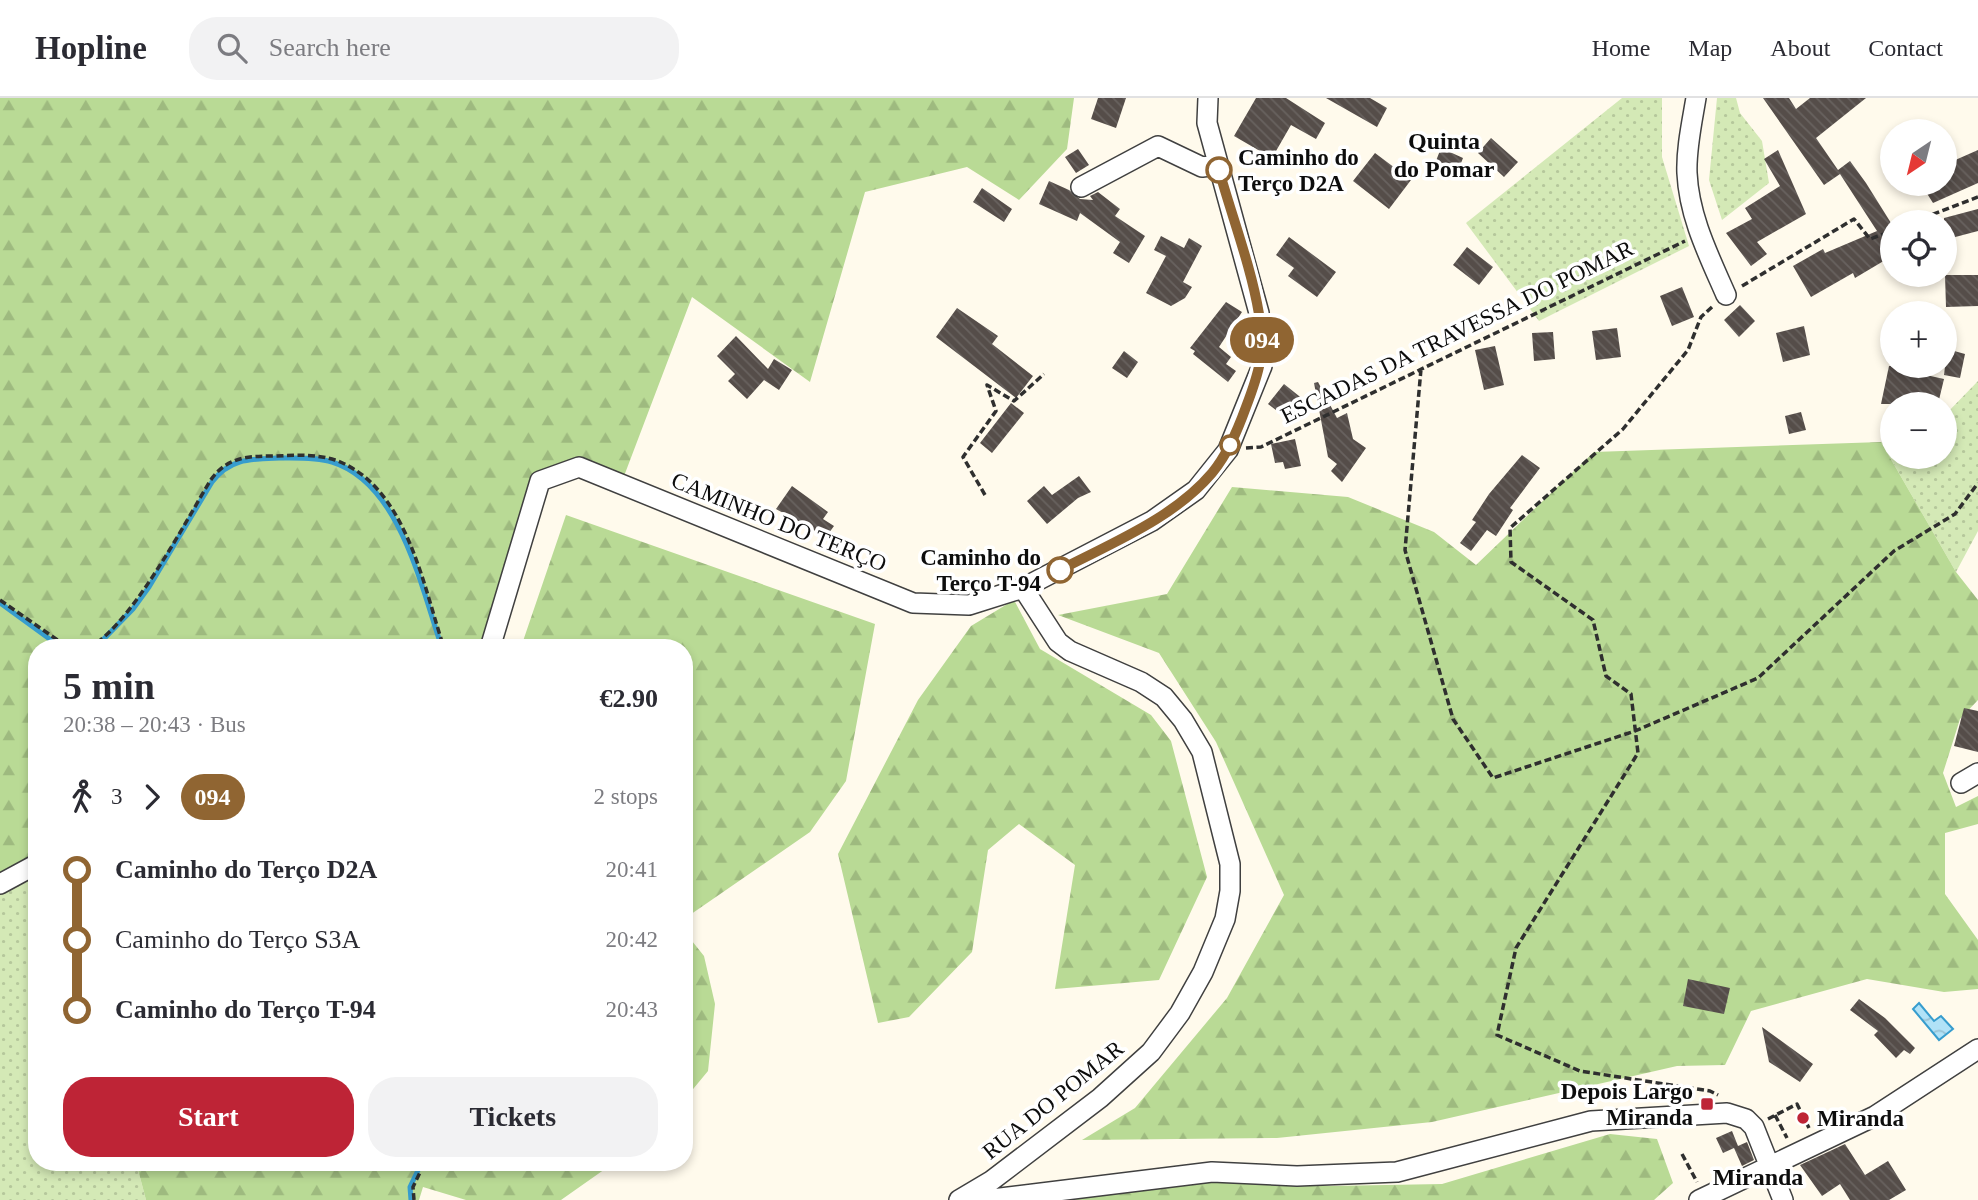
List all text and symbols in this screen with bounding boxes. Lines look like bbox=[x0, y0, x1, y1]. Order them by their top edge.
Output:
search box bbox=[189, 17, 679, 80]
icon: search bbox=[213, 29, 251, 67]
text: Hopline bbox=[35, 30, 147, 66]
text: Search here bbox=[269, 33, 391, 62]
text: Home bbox=[1592, 35, 1650, 61]
text: Map bbox=[1688, 35, 1732, 61]
text: About bbox=[1770, 35, 1830, 61]
text: Contact bbox=[1868, 35, 1943, 61]
north arrow bbox=[1880, 119, 1956, 196]
map controls bbox=[1880, 119, 1957, 469]
district label: Quinta do Pomar bbox=[1394, 128, 1495, 182]
place label: Caminho do Terço D2A bbox=[1238, 145, 1359, 196]
marker: Caminho do Terço D2A bbox=[1206, 157, 1232, 183]
button: locate bbox=[1880, 210, 1957, 287]
street label: ESCADAS DA TRAVESSA DO POMAR bbox=[1277, 235, 1638, 428]
button: + bbox=[1880, 301, 1957, 378]
line badge: 094 bbox=[1222, 317, 1302, 363]
text: 094 bbox=[1244, 327, 1280, 353]
button: − bbox=[1880, 392, 1957, 469]
unlabelled marker bbox=[1220, 435, 1240, 455]
street label: CAMINHO DO TERÇO bbox=[668, 467, 890, 577]
place label: Caminho do Terço T-94 bbox=[920, 545, 1042, 596]
marker: Caminho do Terço T-94 bbox=[1047, 557, 1073, 583]
text: 5 min bbox=[63, 665, 155, 707]
text: €2.90 bbox=[600, 684, 658, 713]
text: 20:38 – 20:43 · Bus bbox=[63, 712, 246, 737]
icon: walk bbox=[63, 778, 101, 816]
icon: forward bbox=[133, 778, 171, 816]
text: 3 bbox=[111, 784, 123, 809]
text: 094 bbox=[195, 784, 231, 810]
text: 2 stops bbox=[593, 784, 658, 809]
text: Caminho do Terço D2A bbox=[115, 855, 377, 884]
text: 20:41 bbox=[606, 857, 658, 882]
text: Caminho do Terço S3A bbox=[115, 925, 360, 954]
text: 20:42 bbox=[606, 927, 658, 952]
text: Caminho do Terço T-94 bbox=[115, 995, 376, 1024]
text: 20:43 bbox=[606, 997, 658, 1022]
street label: RUA DO POMAR bbox=[978, 1035, 1129, 1164]
button: Start bbox=[63, 1077, 354, 1157]
button: Tickets bbox=[368, 1077, 658, 1157]
place label: Depois Largo Miranda bbox=[1561, 1079, 1693, 1130]
marker: Depois Largo Miranda bbox=[1699, 1096, 1715, 1112]
place label: Miranda bbox=[1817, 1106, 1904, 1131]
marker: Miranda bbox=[1795, 1110, 1811, 1126]
district label: Miranda bbox=[1713, 1164, 1803, 1190]

